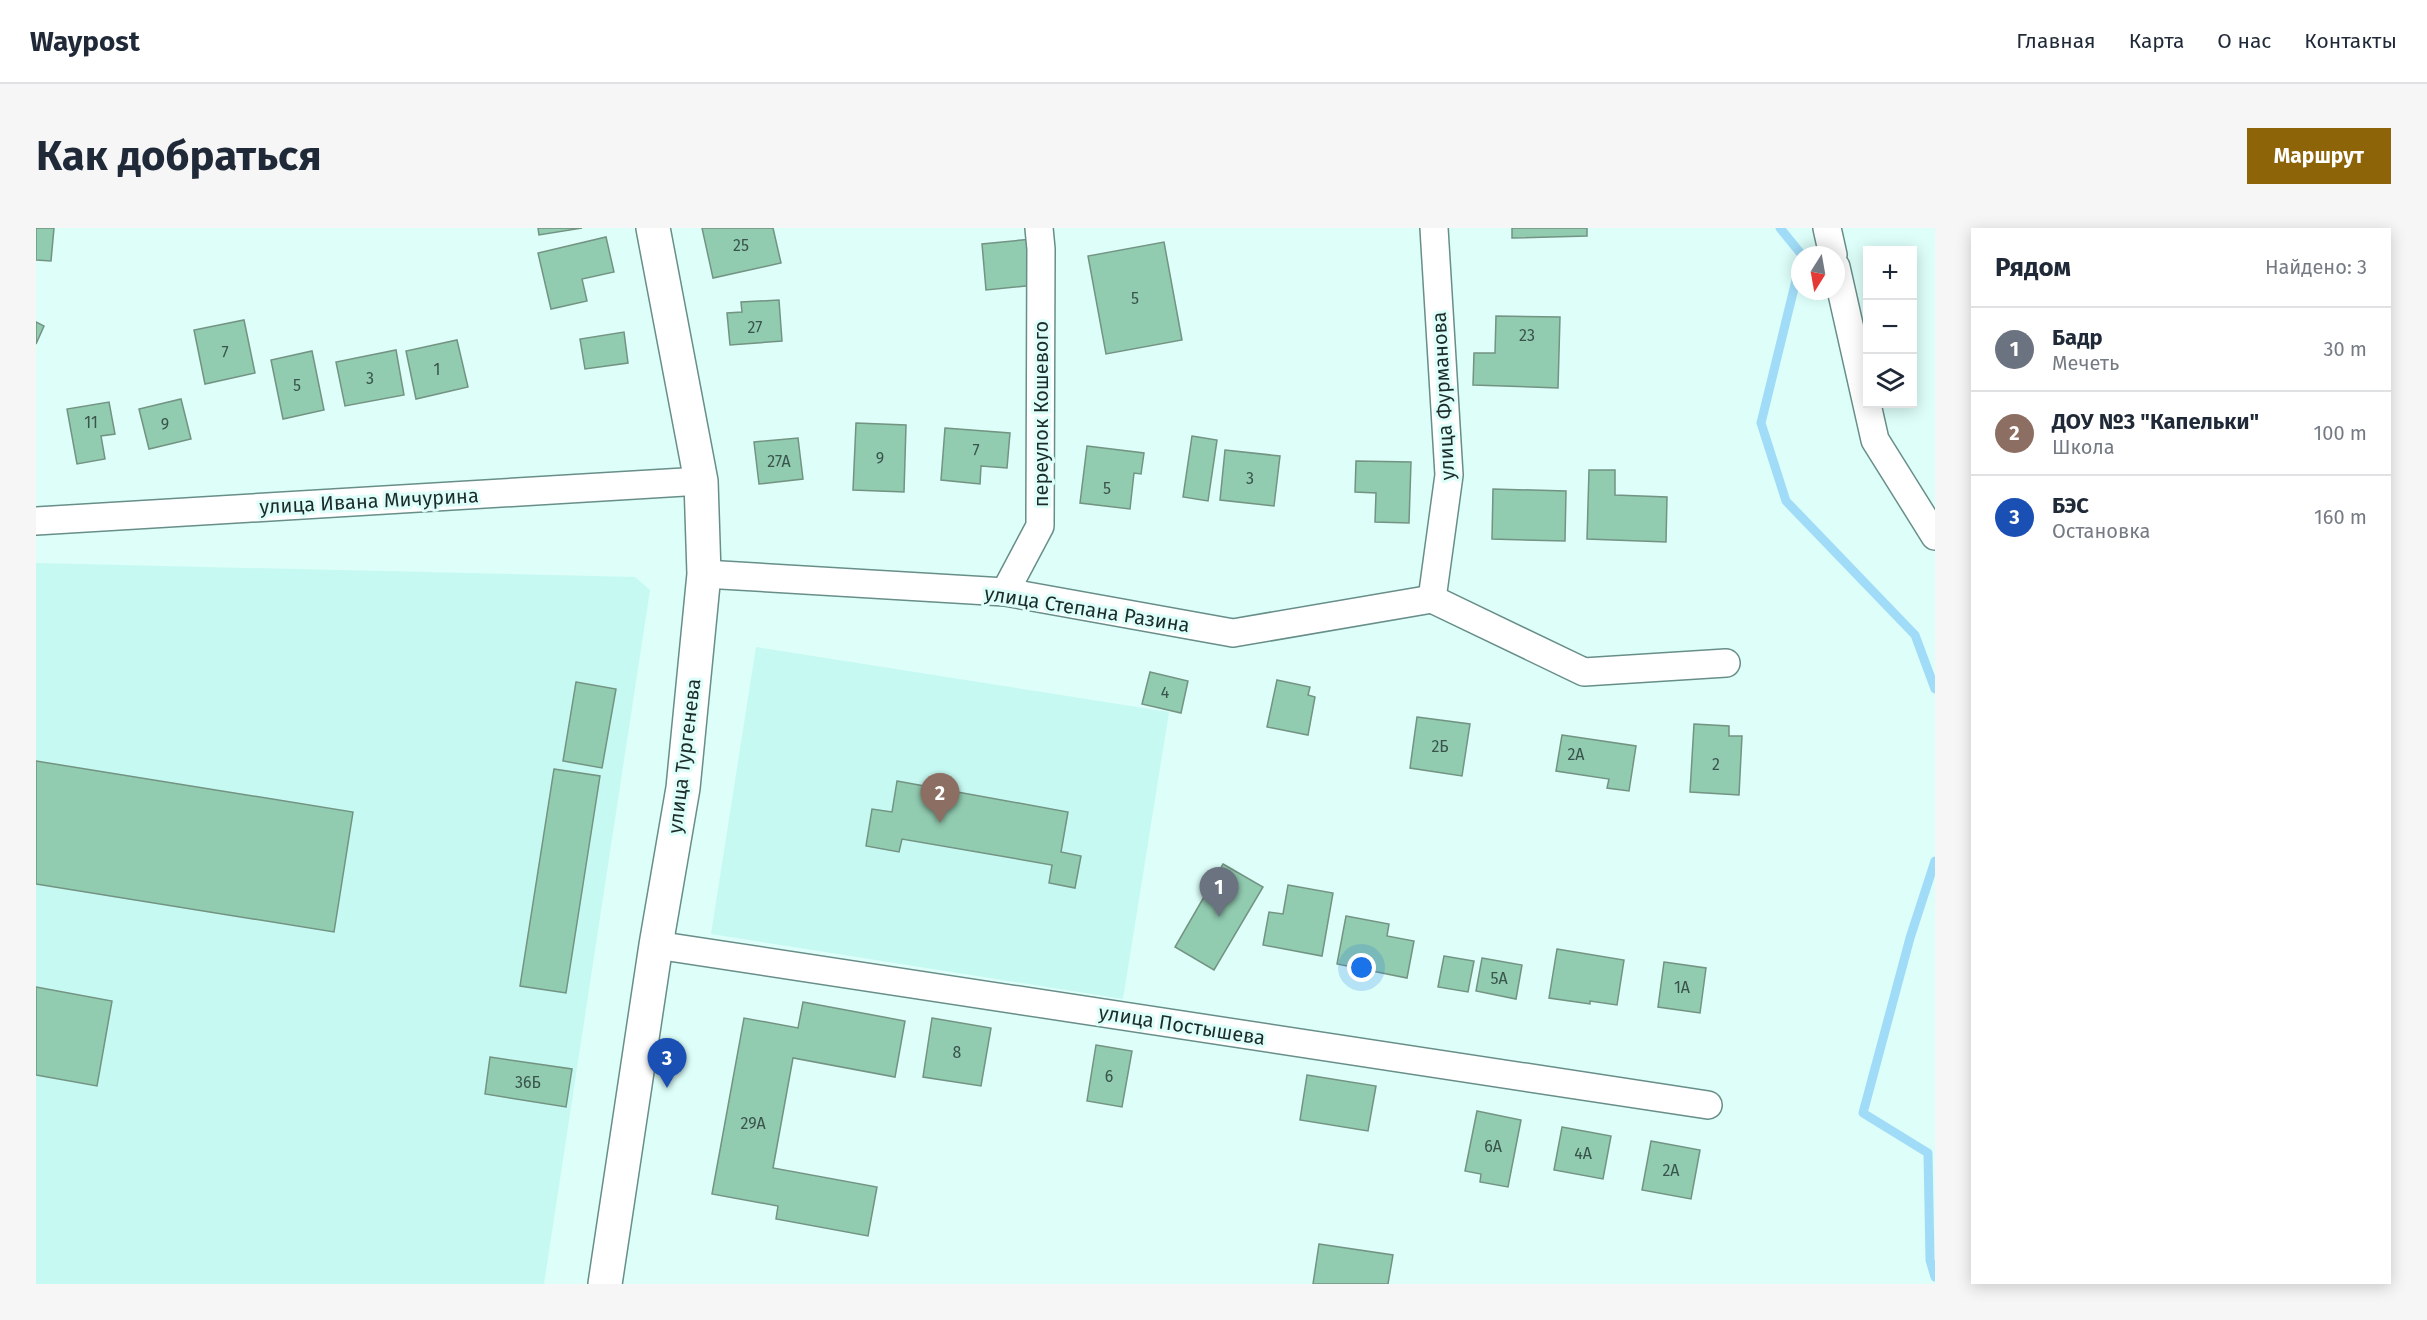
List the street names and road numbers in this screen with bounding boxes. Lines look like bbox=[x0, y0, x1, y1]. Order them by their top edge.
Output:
street label: улица Фурманова bbox=[1427, 311, 1459, 481]
street label: переулок Кошевого bbox=[1029, 321, 1053, 507]
street label: улица Ивана Мичурина bbox=[259, 483, 479, 519]
street label: улица Степана Разина bbox=[983, 581, 1191, 637]
street label: улица Тургенева bbox=[663, 677, 705, 835]
street label: улица Постышева bbox=[1097, 1000, 1267, 1050]

